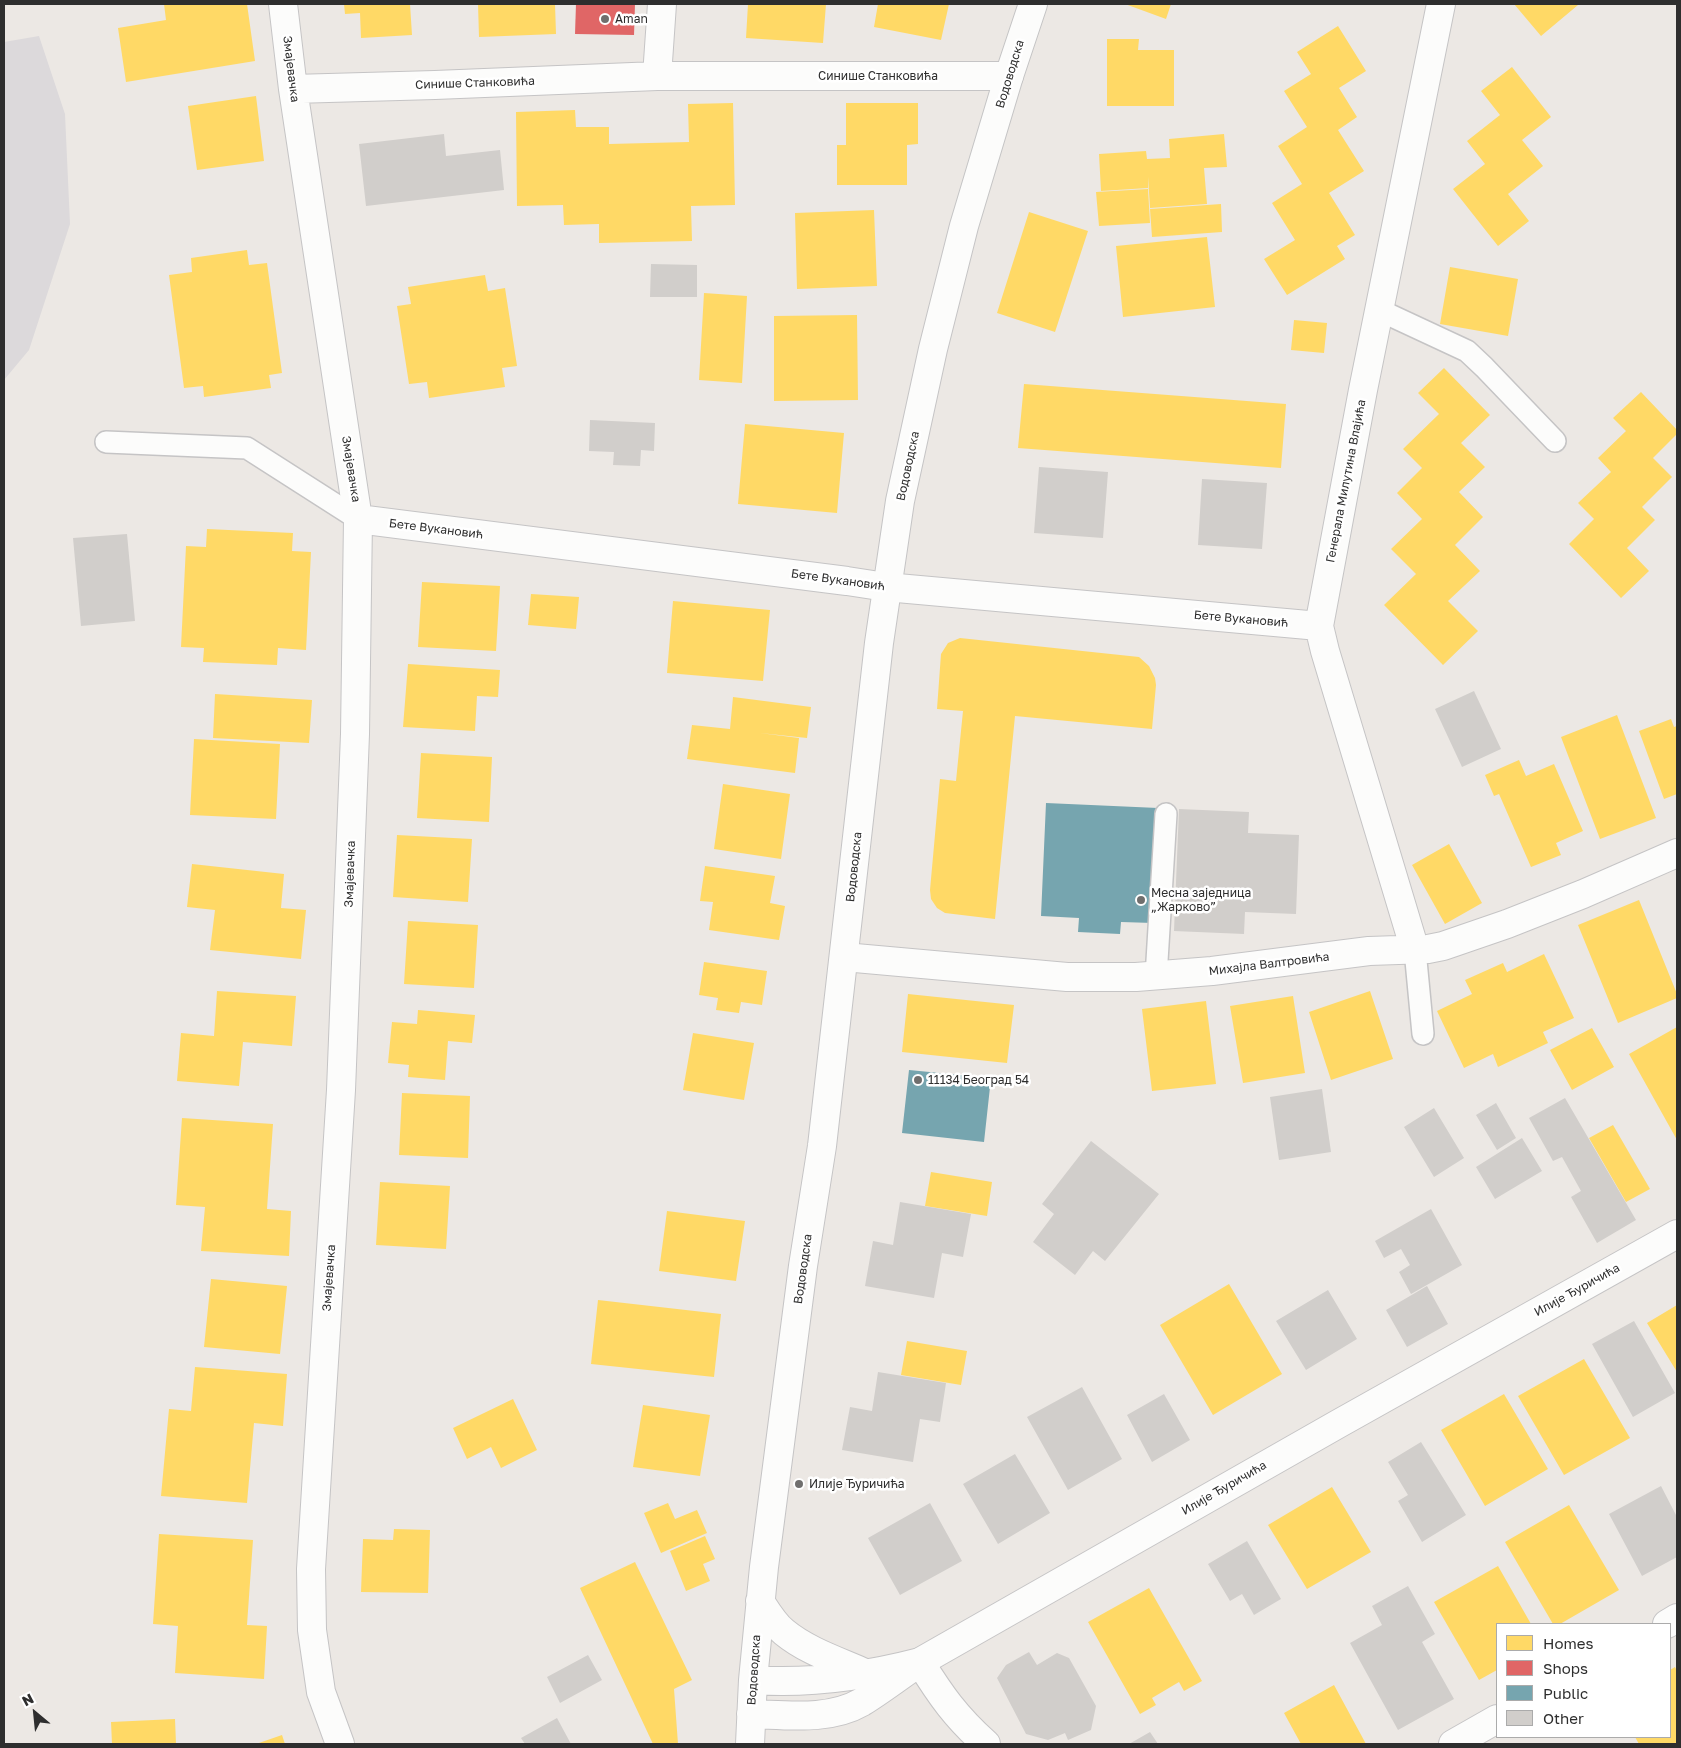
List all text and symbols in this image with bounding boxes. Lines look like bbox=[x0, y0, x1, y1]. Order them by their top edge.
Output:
place label: Aman bbox=[615, 12, 648, 26]
marker: Aman bbox=[599, 13, 611, 25]
street label: Змајевачка bbox=[280, 35, 302, 103]
street label: Водоводска bbox=[993, 38, 1027, 110]
street label: Синише Станковића bbox=[818, 69, 938, 83]
street label: Синише Станковића bbox=[415, 74, 535, 92]
street label: Генерала Милутина Влајића bbox=[1323, 398, 1369, 564]
street label: Водоводска bbox=[894, 430, 922, 502]
street label: Змајевачка bbox=[339, 435, 363, 503]
street label: Бете Вукановић bbox=[388, 516, 484, 542]
street label: Бете Вукановић bbox=[790, 566, 886, 594]
street label: Бете Вукановић bbox=[1193, 608, 1289, 630]
street label: Водоводска bbox=[843, 831, 865, 903]
street label: Змајевачка bbox=[342, 840, 358, 908]
place label: Месна заједница „Жарково” bbox=[1151, 886, 1251, 914]
marker: Месна заједница „Жарково” bbox=[1135, 894, 1147, 906]
street label: Михајла Валтровића bbox=[1208, 949, 1330, 979]
place label: 11134 Београд 54 bbox=[928, 1073, 1029, 1087]
marker: 11134 Београд 54 bbox=[912, 1074, 924, 1086]
street label: Водоводска bbox=[791, 1233, 815, 1305]
street label: Змајевачка bbox=[319, 1244, 339, 1312]
street label: Илије Ђуричића bbox=[1532, 1261, 1622, 1319]
street label: Илије Ђуричића bbox=[1179, 1458, 1269, 1518]
place label: Илије Ђуричића bbox=[809, 1477, 905, 1491]
marker: Илије Ђуричића bbox=[793, 1478, 805, 1490]
legend bbox=[1496, 1623, 1671, 1738]
street label: Водоводска bbox=[744, 1634, 764, 1706]
text: Homes bbox=[1543, 1634, 1593, 1652]
text: Shops bbox=[1543, 1659, 1588, 1677]
text: Public bbox=[1543, 1684, 1588, 1702]
north arrow bbox=[10, 1688, 60, 1738]
text: N bbox=[19, 1689, 36, 1709]
text: Other bbox=[1543, 1709, 1584, 1727]

